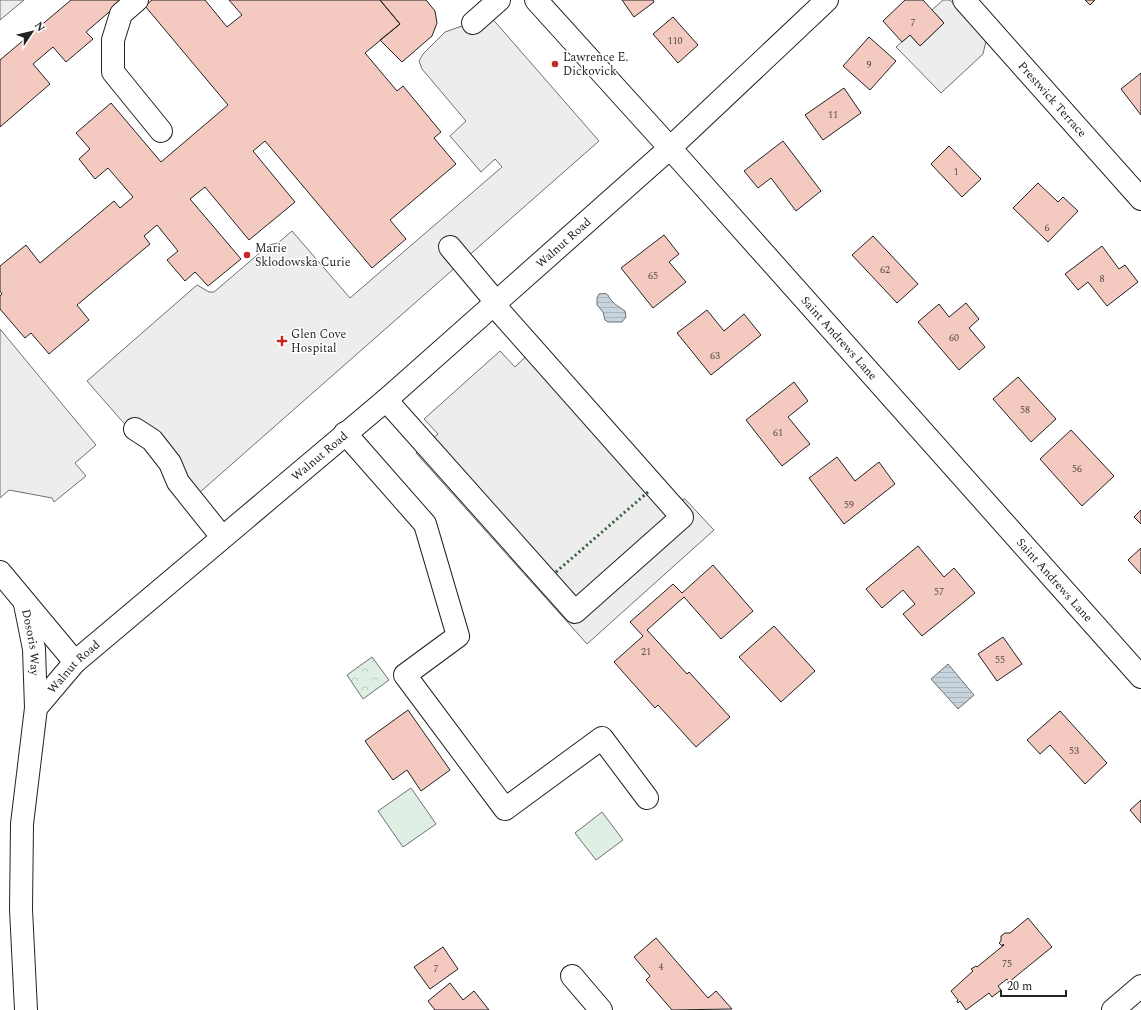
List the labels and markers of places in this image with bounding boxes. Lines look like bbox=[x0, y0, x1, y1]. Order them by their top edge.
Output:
place label: Lawrence E. Dickovick bbox=[563, 48, 628, 81]
marker: Lawrence E. Dickovick bbox=[550, 59, 560, 69]
place label: Marie Sklodowska Curie bbox=[255, 239, 351, 272]
marker: Marie Sklodowska Curie bbox=[242, 250, 252, 260]
place label: Glen Cove Hospital bbox=[291, 325, 346, 358]
marker: Glen Cove Hospital bbox=[276, 335, 288, 347]

